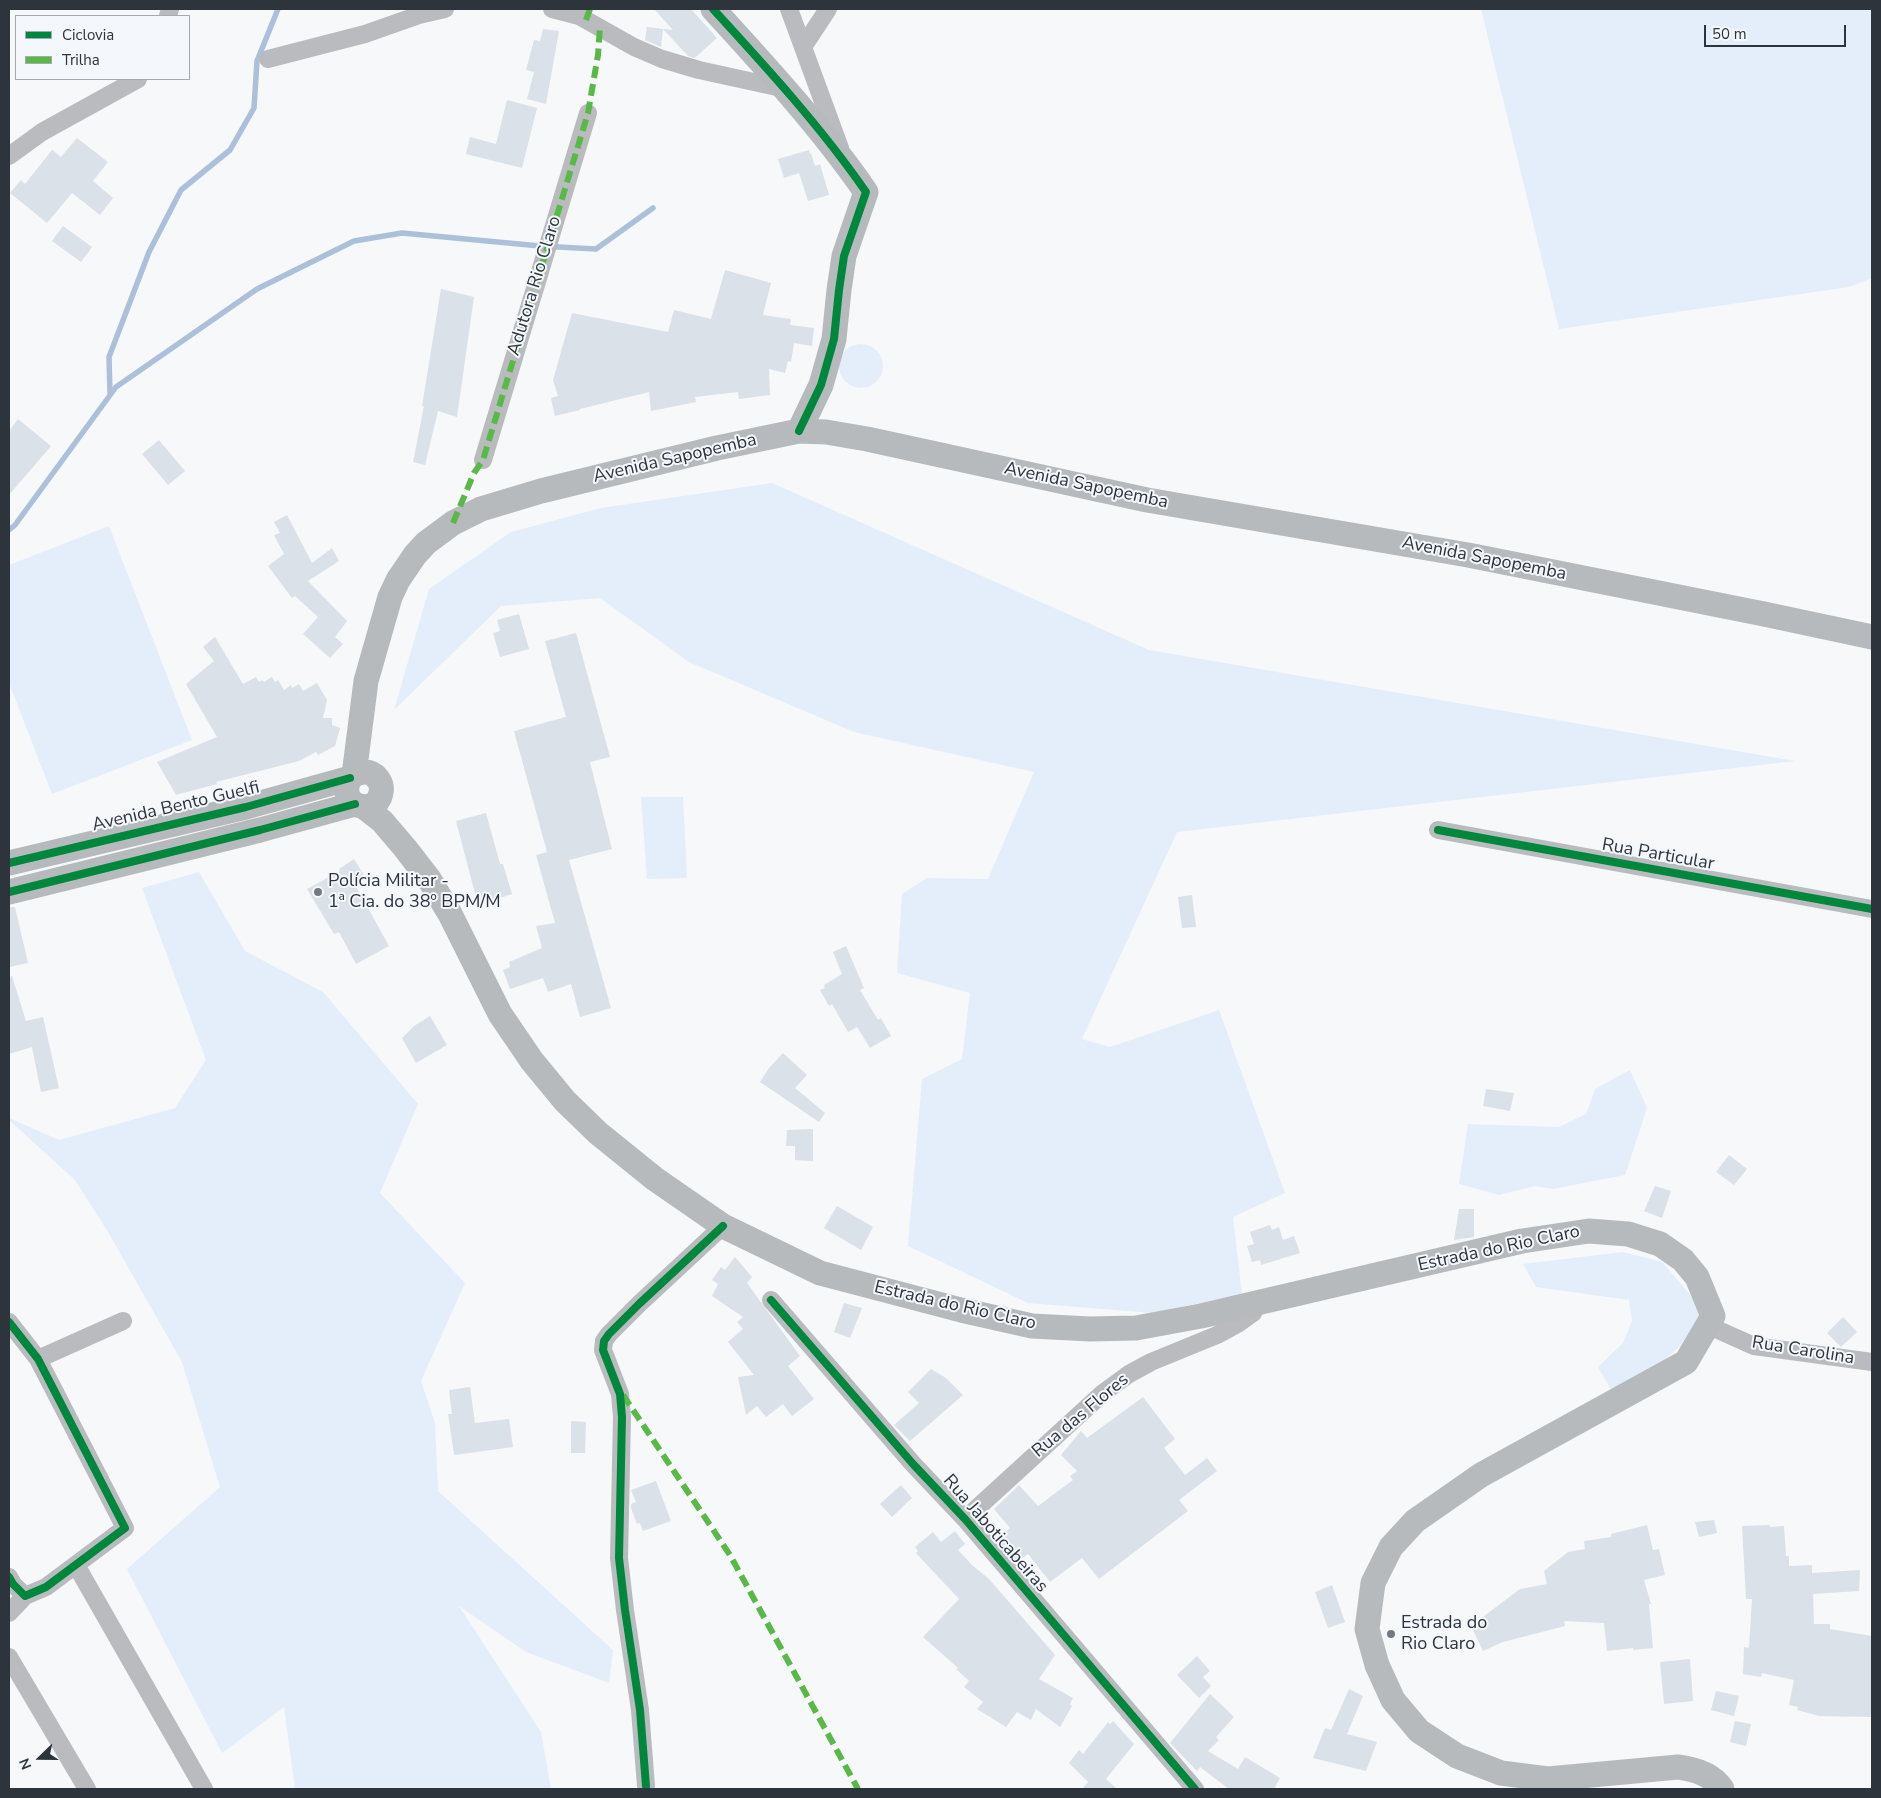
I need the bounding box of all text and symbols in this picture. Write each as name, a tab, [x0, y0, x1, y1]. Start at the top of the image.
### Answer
legend	[15, 15, 190, 80]
scale bar	[1706, 15, 1848, 47]
text: 50 m	[1712, 24, 1747, 44]
text: Ciclovia	[62, 25, 114, 45]
text: Trilha	[62, 50, 100, 70]
street label: Adutora Rio Claro	[504, 214, 566, 358]
street label: Avenida Sapopemba	[591, 430, 759, 488]
street label: Avenida Sapopemba	[1002, 458, 1170, 514]
street label: Avenida Sapopemba	[1400, 532, 1568, 586]
street label: Avenida Bento Guelfi	[90, 777, 262, 837]
street label: Rua Particular	[1600, 834, 1716, 876]
place label: Polícia Militar - 1ª Cia. do 38º BPM/M	[328, 871, 501, 914]
marker: Polícia Militar - 1ª Cia. do 38º BPM/M	[312, 886, 324, 898]
street label: Estrada do Rio Claro	[1416, 1221, 1582, 1277]
street label: Estrada do Rio Claro	[872, 1277, 1038, 1335]
street label: Rua Carolina	[1750, 1332, 1856, 1370]
street label: Rua das Flores	[1028, 1369, 1134, 1463]
street label: Rua Jaboticabeiras	[938, 1471, 1052, 1597]
place label: Estrada do Rio Claro	[1401, 1613, 1487, 1656]
marker: Estrada do Rio Claro	[1385, 1628, 1397, 1640]
north arrow	[15, 1733, 65, 1783]
text: N	[15, 1755, 36, 1772]

